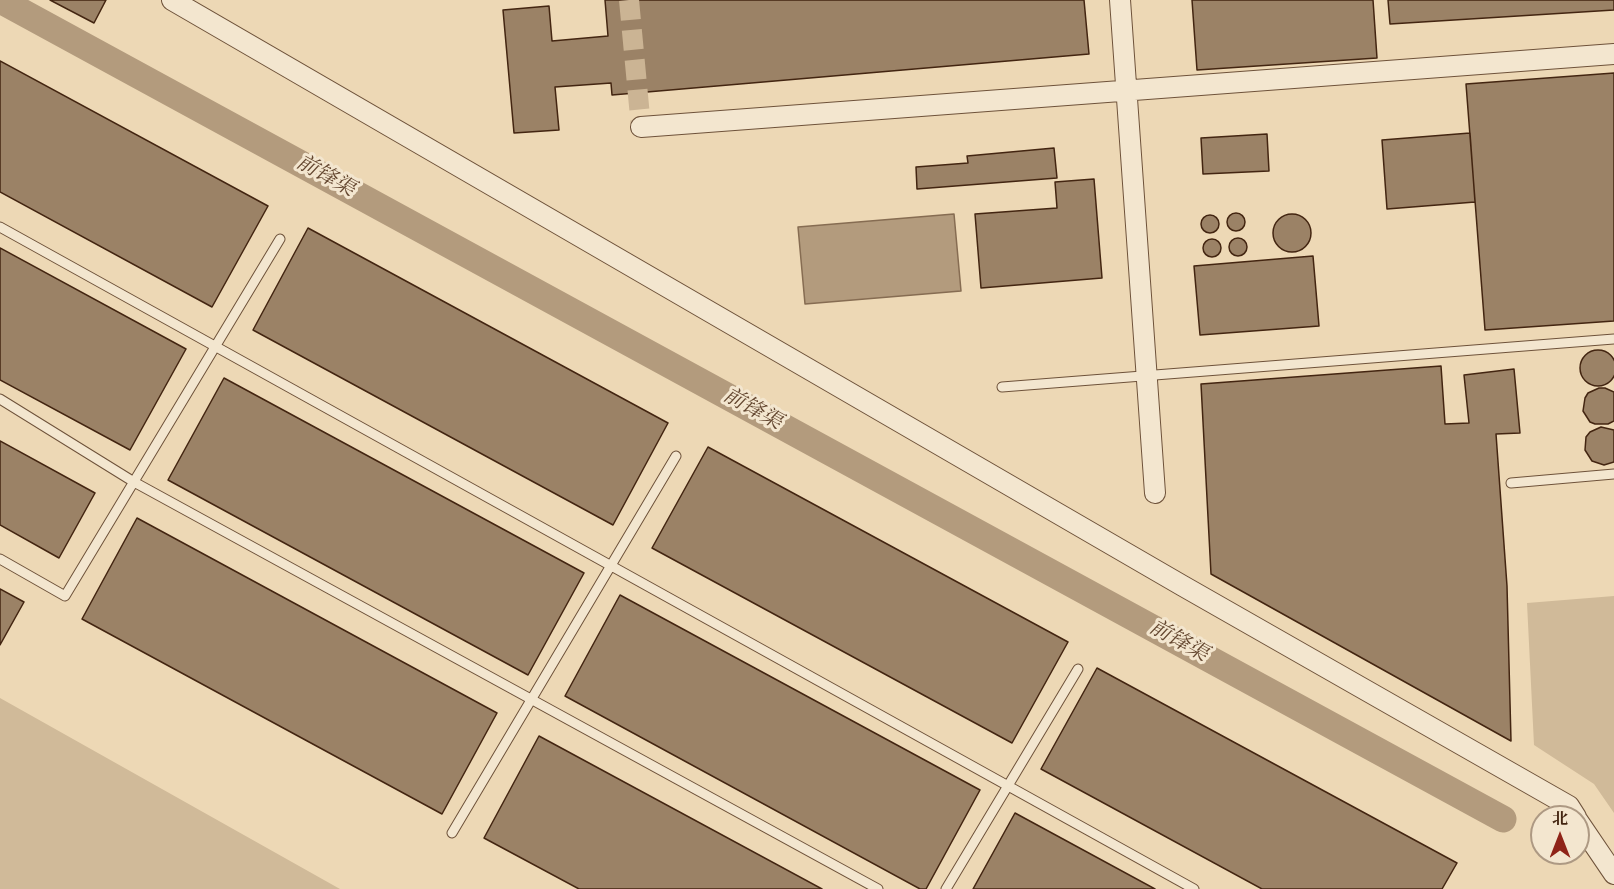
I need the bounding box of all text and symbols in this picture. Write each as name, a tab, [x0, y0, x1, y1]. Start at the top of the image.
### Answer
water label: 前锋渠	[291, 151, 359, 203]
water label: 前锋渠	[718, 384, 786, 436]
water label: 前锋渠	[1144, 616, 1212, 668]
north arrow	[1530, 805, 1590, 865]
text: 北	[1552, 809, 1568, 829]

